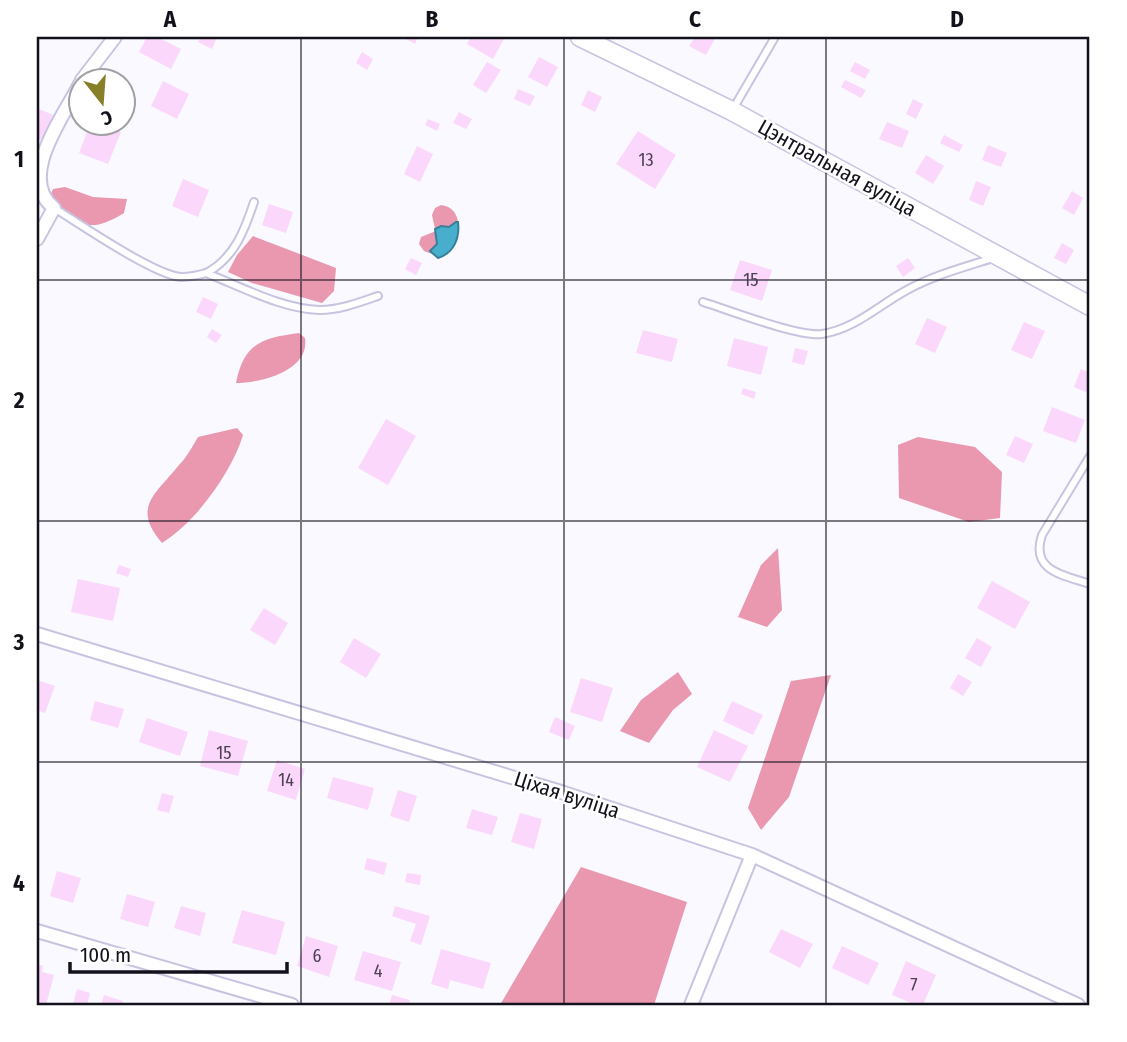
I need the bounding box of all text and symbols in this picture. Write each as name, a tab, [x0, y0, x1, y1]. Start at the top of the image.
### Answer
text: A	[163, 5, 177, 33]
text: B	[426, 5, 439, 33]
text: C	[689, 5, 701, 33]
text: D	[950, 5, 964, 33]
north arrow	[66, 66, 136, 136]
text: С	[99, 105, 115, 130]
street label: Цэнтральная вуліца	[753, 114, 921, 222]
text: 1	[14, 145, 24, 173]
house number: 13	[638, 149, 654, 171]
house number: 15	[743, 269, 759, 291]
text: 2	[13, 386, 25, 414]
text: 3	[13, 628, 25, 656]
house number: 15	[216, 742, 232, 764]
street label: Ціхая вуліца	[511, 766, 623, 824]
house number: 14	[278, 769, 294, 791]
text: 4	[13, 869, 25, 897]
scale bar	[70, 930, 287, 974]
text: 100 m	[80, 942, 131, 968]
house number: 6	[313, 945, 322, 967]
house number: 4	[374, 960, 383, 982]
house number: 7	[910, 974, 918, 996]

